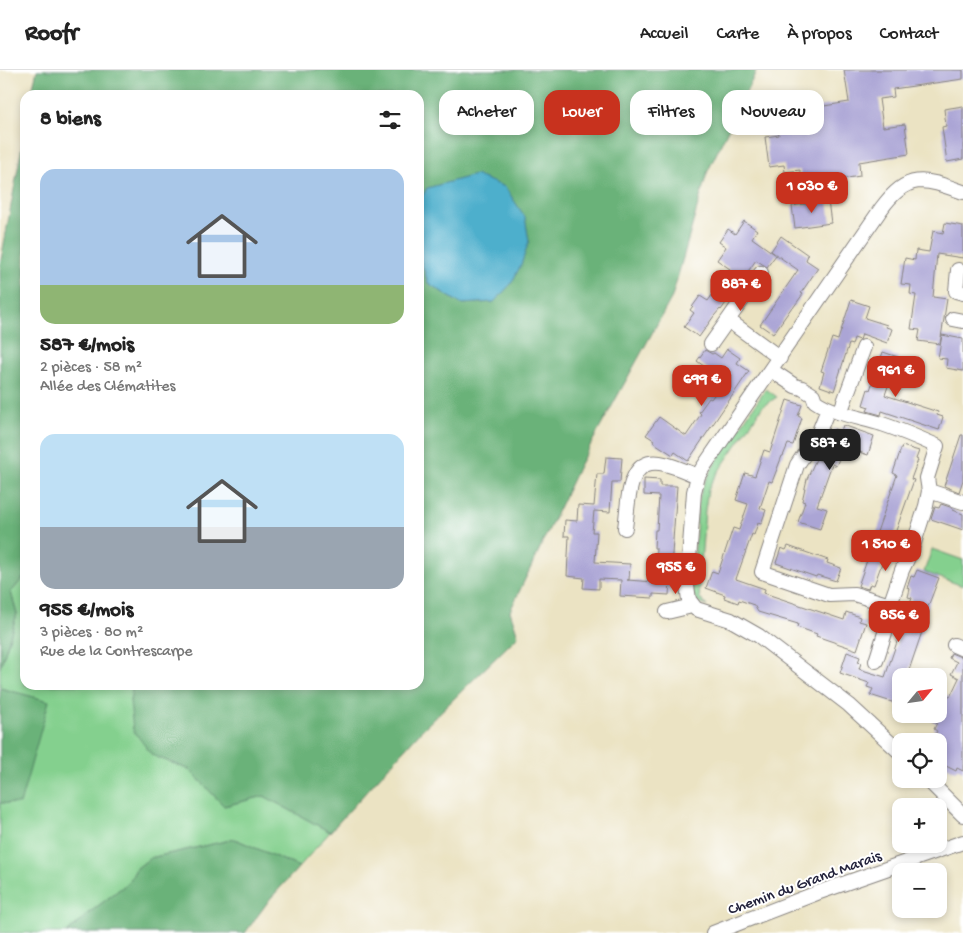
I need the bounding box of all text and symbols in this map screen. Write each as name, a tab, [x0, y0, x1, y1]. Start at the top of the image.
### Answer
text: Roofr	[25, 20, 78, 49]
text: Accueil	[640, 24, 688, 45]
text: Carte	[716, 24, 759, 45]
text: À propos	[787, 24, 852, 45]
text: Contact	[880, 24, 938, 45]
chip: Acheter	[439, 90, 534, 135]
chip: Louer	[544, 90, 620, 135]
chip: Filtres	[630, 90, 712, 135]
chip: Nouveau	[722, 90, 824, 135]
icon: filters	[376, 106, 404, 134]
text: 8 biens	[40, 108, 101, 133]
pin: 1 030 €	[766, 172, 858, 214]
text: 1 030 €	[787, 178, 837, 197]
icon: home	[177, 201, 267, 291]
pin: 887 €	[706, 270, 776, 312]
text: 887 €	[721, 276, 761, 295]
text: 587 €/mois	[40, 334, 134, 359]
pin: 961 €	[861, 356, 931, 398]
text: 2 pièces · 58 m²	[40, 359, 142, 378]
text: 961 €	[878, 362, 914, 381]
pin: 699 €	[667, 364, 737, 407]
text: 699 €	[683, 371, 721, 390]
text: Allée des Clématites	[40, 378, 175, 397]
pin: 587 €	[795, 428, 865, 471]
text: 587 €	[811, 435, 849, 454]
icon: home	[177, 466, 267, 556]
pin: 1 510 €	[840, 530, 932, 572]
text: 1 510 €	[862, 536, 910, 555]
pin: 955 €	[641, 552, 711, 595]
text: 955 €	[657, 559, 695, 578]
text: 955 €/mois	[40, 599, 133, 624]
pin: 856 €	[864, 600, 934, 643]
text: 856 €	[880, 607, 918, 626]
text: 3 pièces · 80 m²	[40, 624, 143, 643]
text: Rue de la Contrescarpe	[40, 643, 193, 662]
north arrow	[892, 668, 948, 722]
map controls	[892, 668, 947, 918]
button: locate	[892, 733, 947, 788]
button: +	[892, 798, 947, 853]
street label: Chemin du Grand Marais	[726, 847, 885, 921]
button: −	[892, 863, 947, 918]

